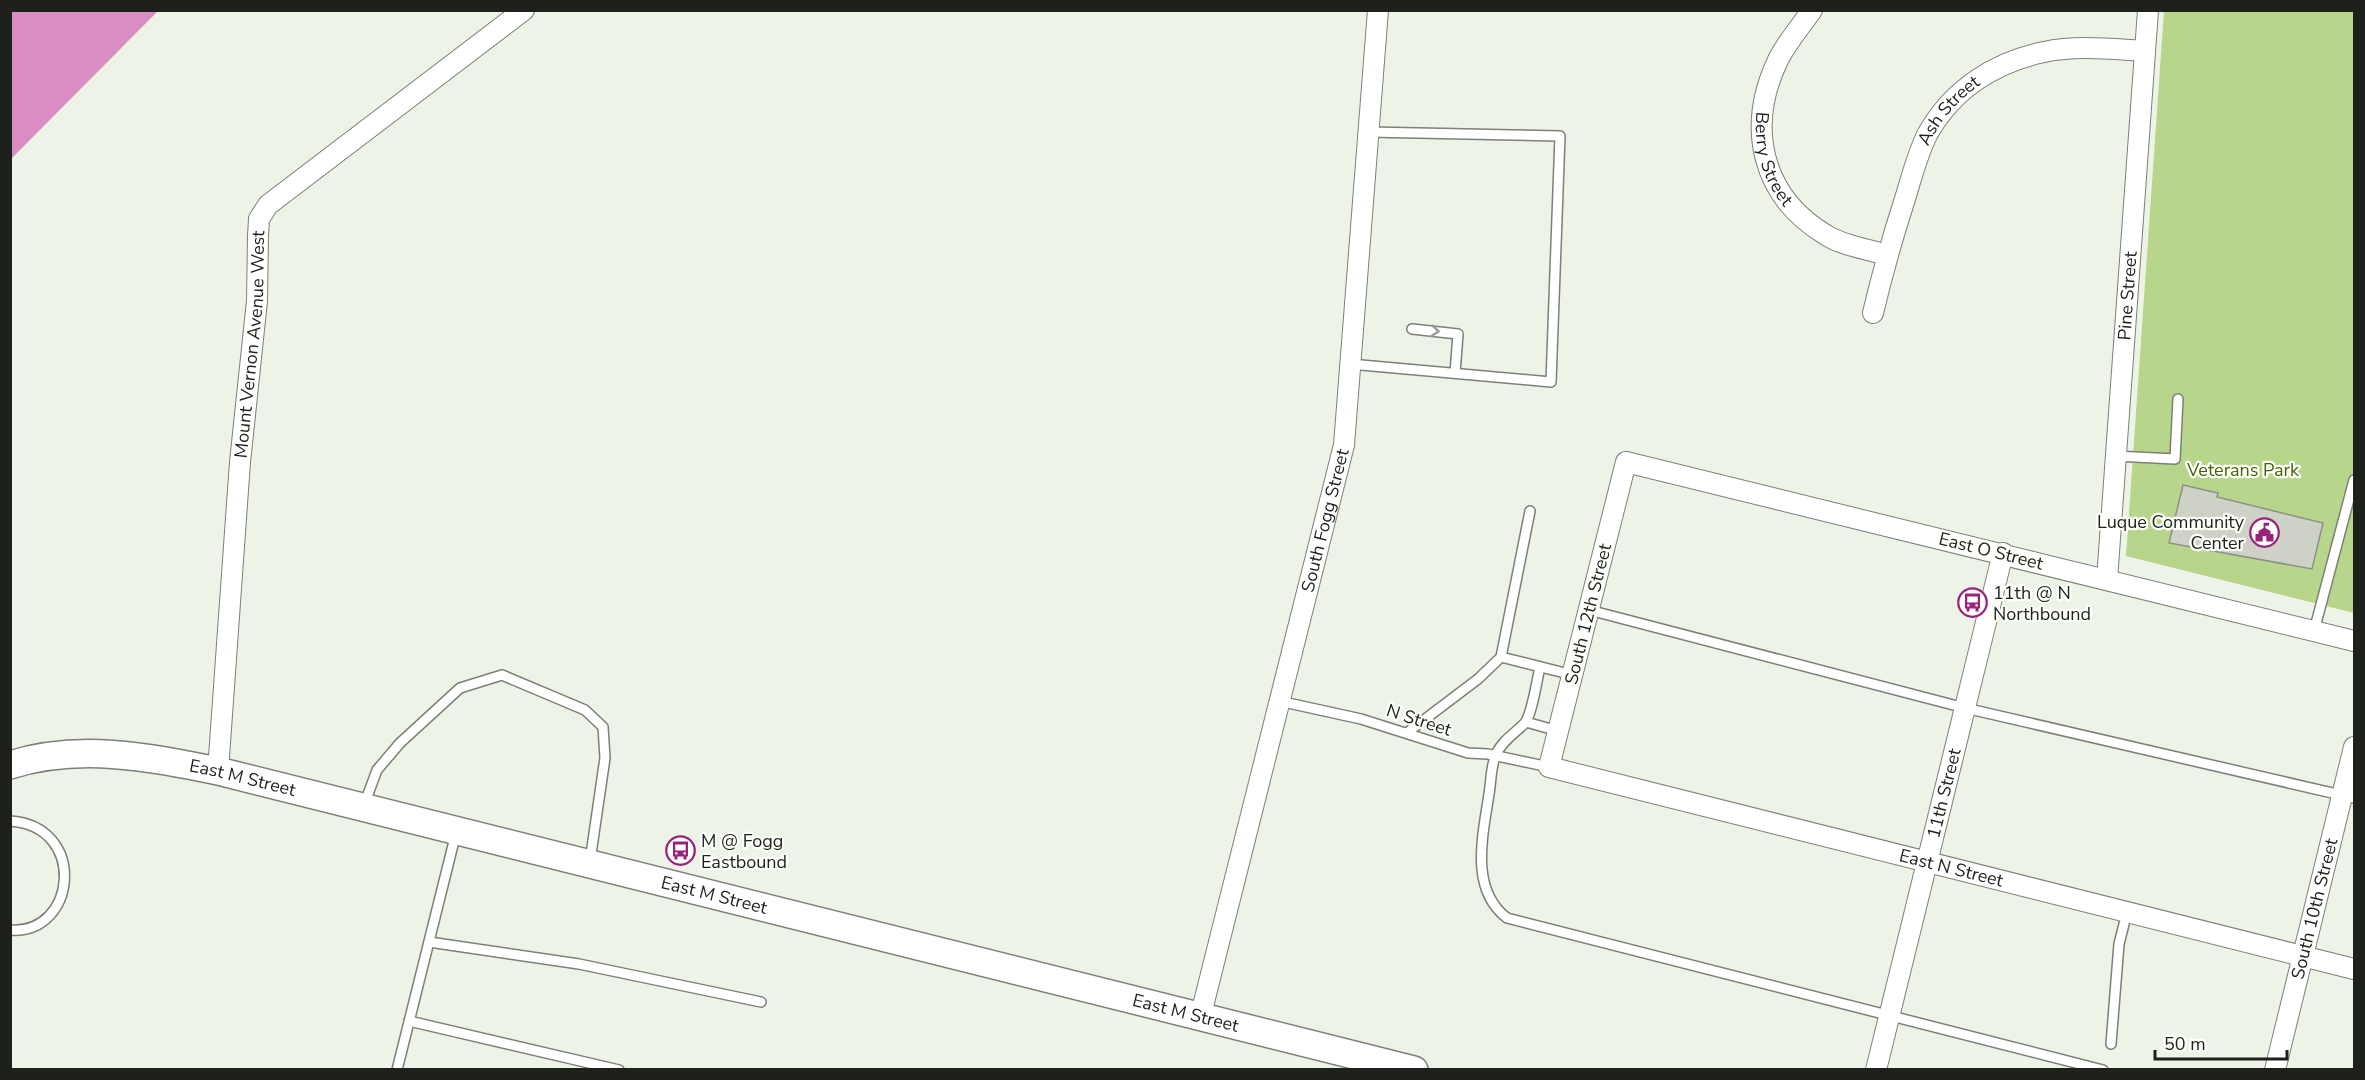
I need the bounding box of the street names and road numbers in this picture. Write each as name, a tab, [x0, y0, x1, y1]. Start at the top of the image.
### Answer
street label: Ash Street	[1912, 69, 1985, 149]
street label: Berry Street	[1750, 111, 1799, 212]
street label: Mount Vernon Avenue West	[228, 229, 270, 459]
street label: Pine Street	[2112, 250, 2143, 341]
street label: South Fogg Street	[1295, 446, 1355, 595]
street label: East O Street	[1936, 526, 2046, 576]
street label: South 12th Street	[1559, 540, 1617, 687]
street label: N Street	[1383, 698, 1455, 742]
street label: 11th Street	[1921, 745, 1967, 841]
street label: East M Street	[187, 754, 299, 802]
street label: South 10th Street	[2286, 835, 2343, 982]
street label: East N Street	[1897, 843, 2007, 893]
street label: East M Street	[659, 870, 770, 920]
street label: East M Street	[1130, 988, 1242, 1038]

